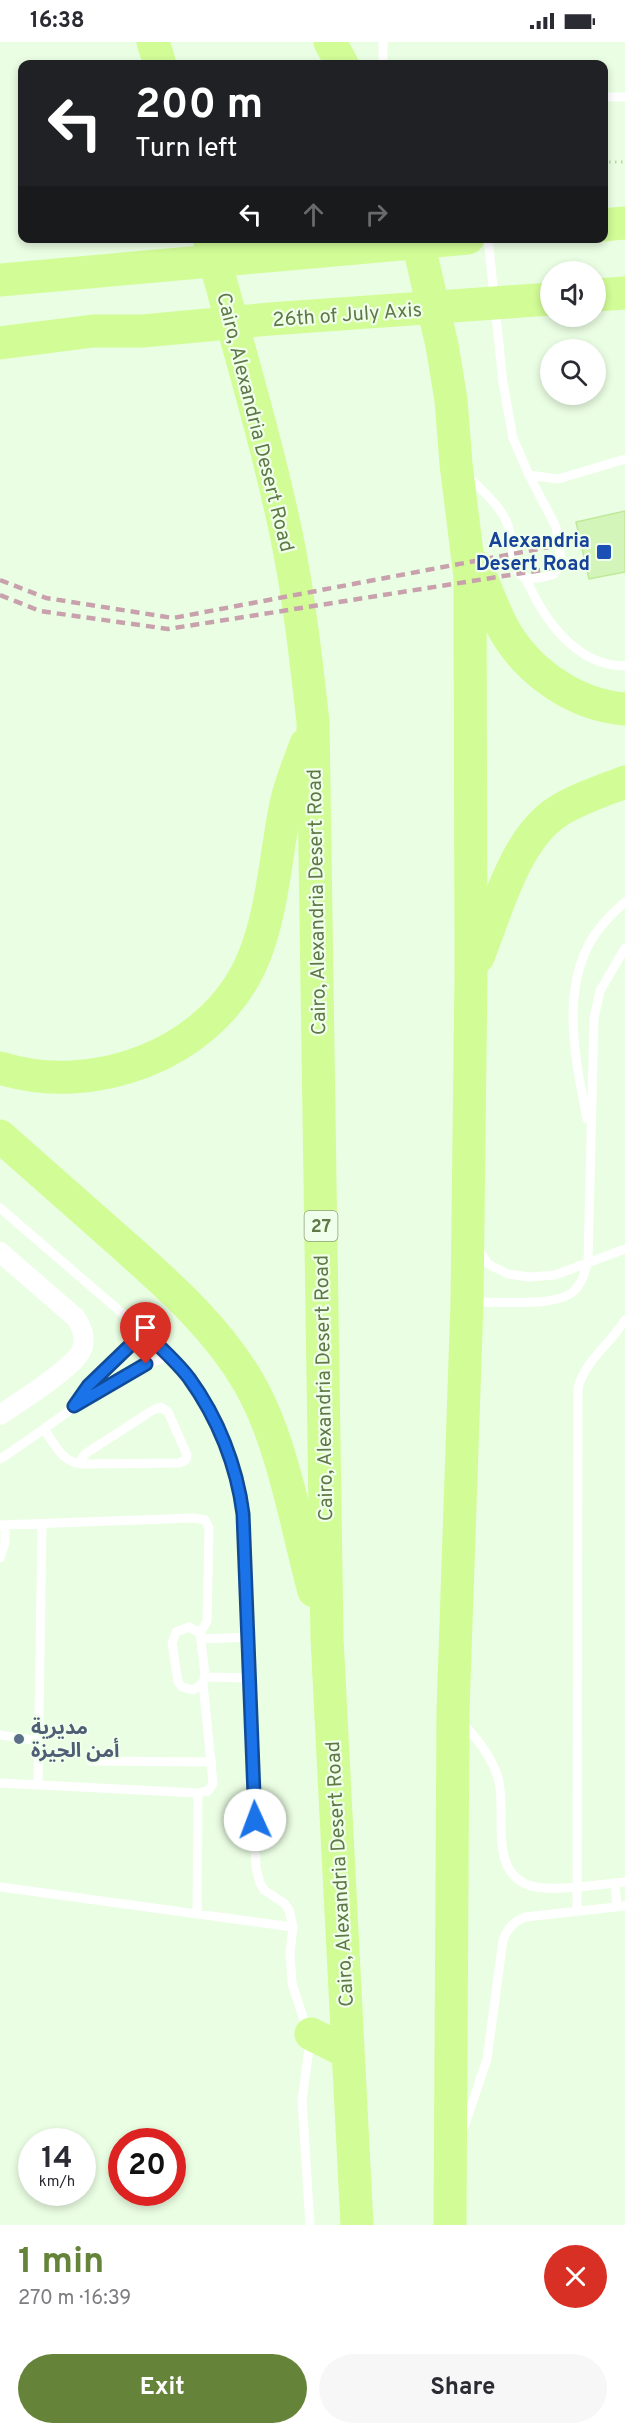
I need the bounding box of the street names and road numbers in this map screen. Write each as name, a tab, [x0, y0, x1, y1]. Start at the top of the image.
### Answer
street label: Cairo, Alexandria Desert Road	[209, 290, 299, 555]
street label: 26th of July Axis	[271, 298, 423, 334]
street label: Cairo, Alexandria Desert Road	[303, 769, 333, 1035]
road number: 27	[304, 1211, 338, 1241]
street label: Cairo, Alexandria Desert Road	[310, 1255, 340, 1521]
street label: Cairo, Alexandria Desert Road	[321, 1740, 361, 2007]

